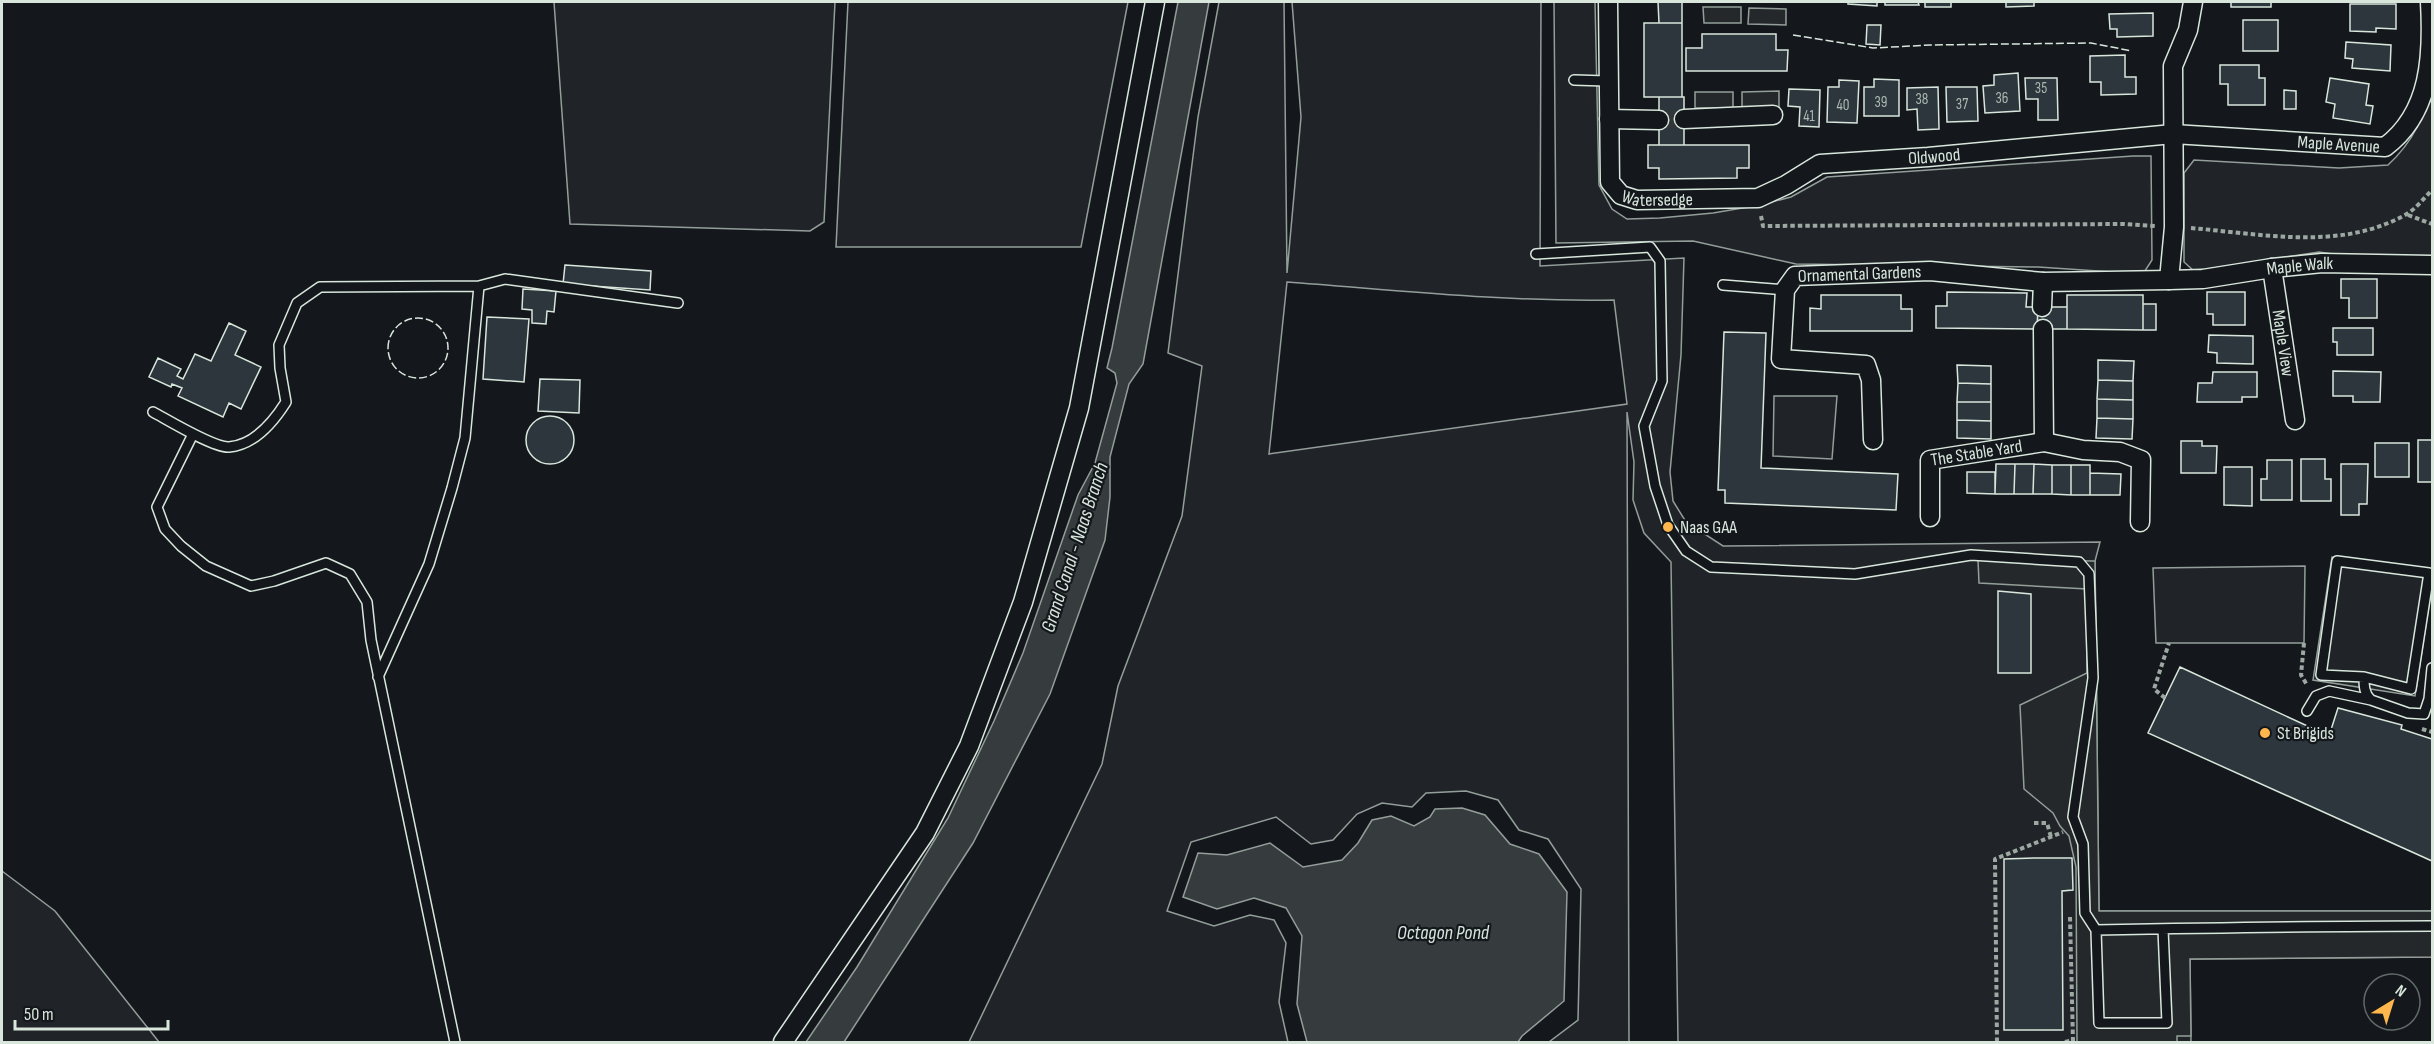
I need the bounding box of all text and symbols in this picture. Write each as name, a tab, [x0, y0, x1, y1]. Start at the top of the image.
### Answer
house number: 35	[2035, 79, 2047, 98]
house number: 36	[1996, 89, 2008, 108]
house number: 38	[1916, 90, 1928, 109]
house number: 39	[1875, 93, 1887, 112]
house number: 37	[1956, 95, 1968, 114]
house number: 40	[1837, 96, 1849, 115]
house number: 41	[1803, 107, 1816, 126]
street label: Maple Avenue	[2297, 132, 2381, 158]
street label: Oldwood	[1907, 144, 1961, 169]
street label: Watersedge	[1619, 186, 1693, 211]
street label: Maple Walk	[2265, 253, 2334, 280]
street label: Ornamental Gardens	[1797, 261, 1922, 287]
street label: Maple View	[2267, 308, 2298, 378]
street label: The Stable Yard	[1929, 436, 2024, 471]
water label: Grand Canal - Naas Branch	[1036, 459, 1114, 635]
place label: Naas GAA	[1680, 517, 1737, 538]
marker: Naas GAA	[1661, 520, 1675, 534]
place label: St Brigids	[2277, 723, 2334, 744]
marker: St Brigids	[2258, 726, 2272, 740]
water label: Octagon Pond	[1397, 921, 1490, 945]
north arrow	[2362, 972, 2422, 1032]
text: N	[2391, 981, 2410, 1001]
scale bar	[15, 993, 168, 1031]
text: 50 m	[24, 1004, 54, 1025]

